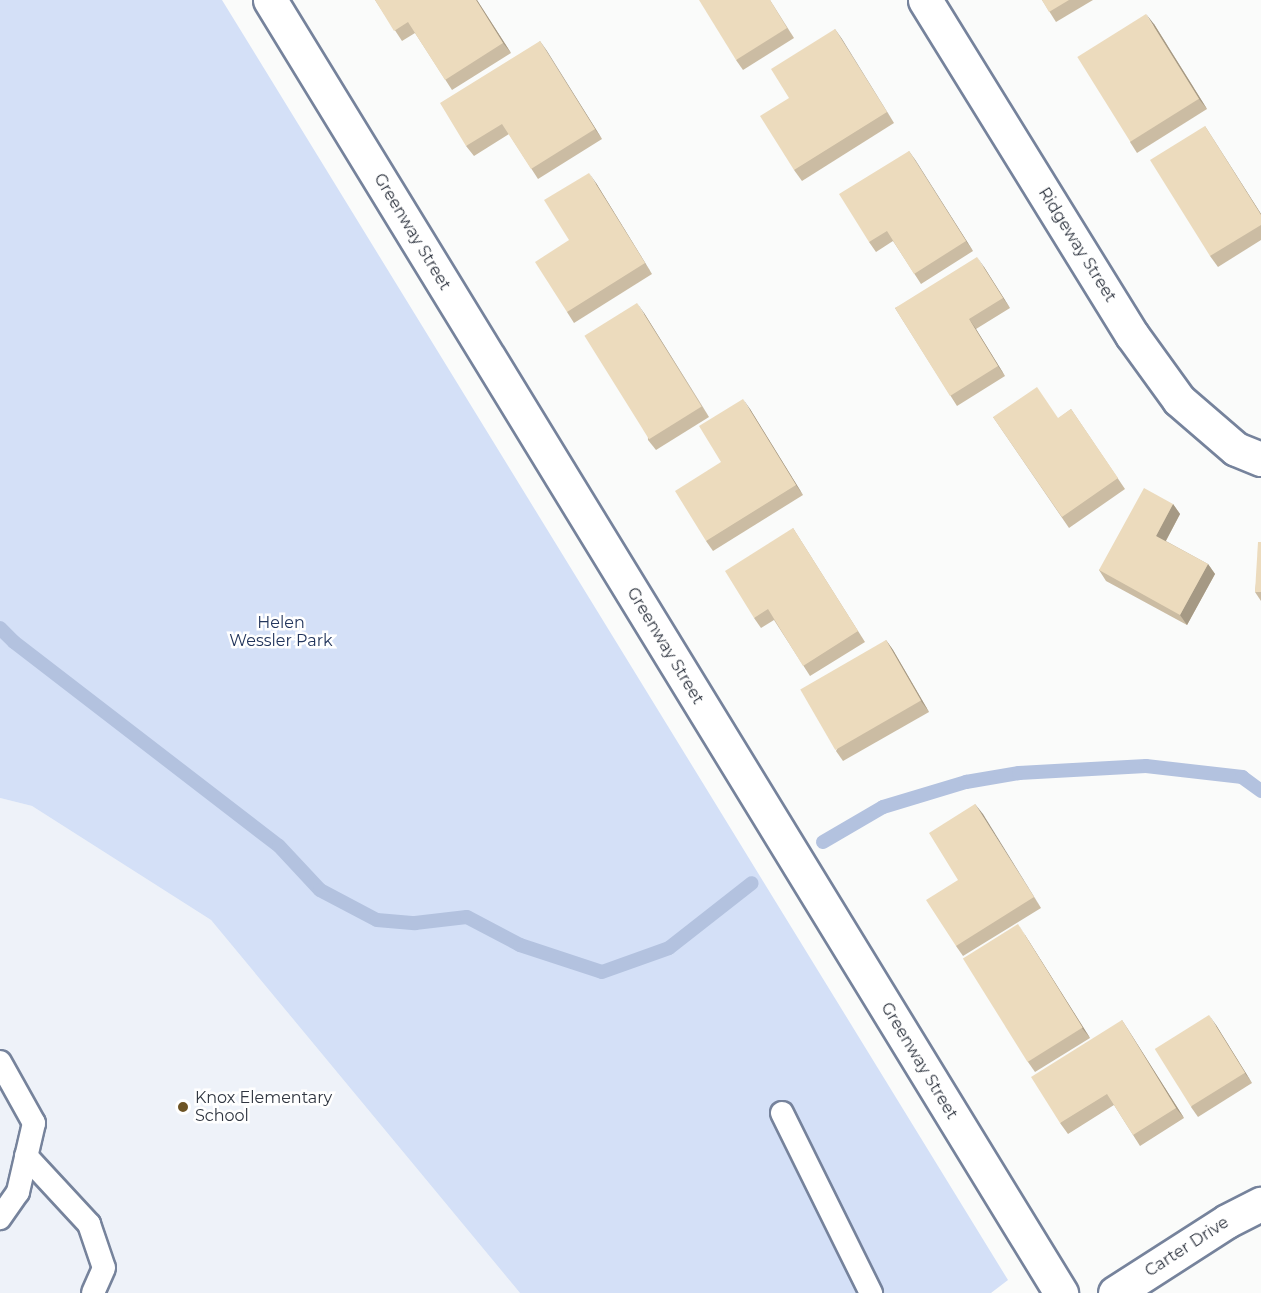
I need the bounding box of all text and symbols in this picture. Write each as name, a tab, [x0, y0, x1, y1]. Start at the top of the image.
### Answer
street label: Greenway Street	[370, 170, 454, 294]
street label: Ridgeway Street	[1034, 184, 1120, 306]
street label: Greenway Street	[623, 584, 707, 708]
park label: Helen Wessler Park	[229, 613, 333, 651]
street label: Greenway Street	[877, 999, 961, 1123]
place label: Knox Elementary School	[195, 1088, 332, 1126]
marker: Knox Elementary School	[176, 1100, 190, 1114]
street label: Carter Drive	[1142, 1213, 1232, 1281]

